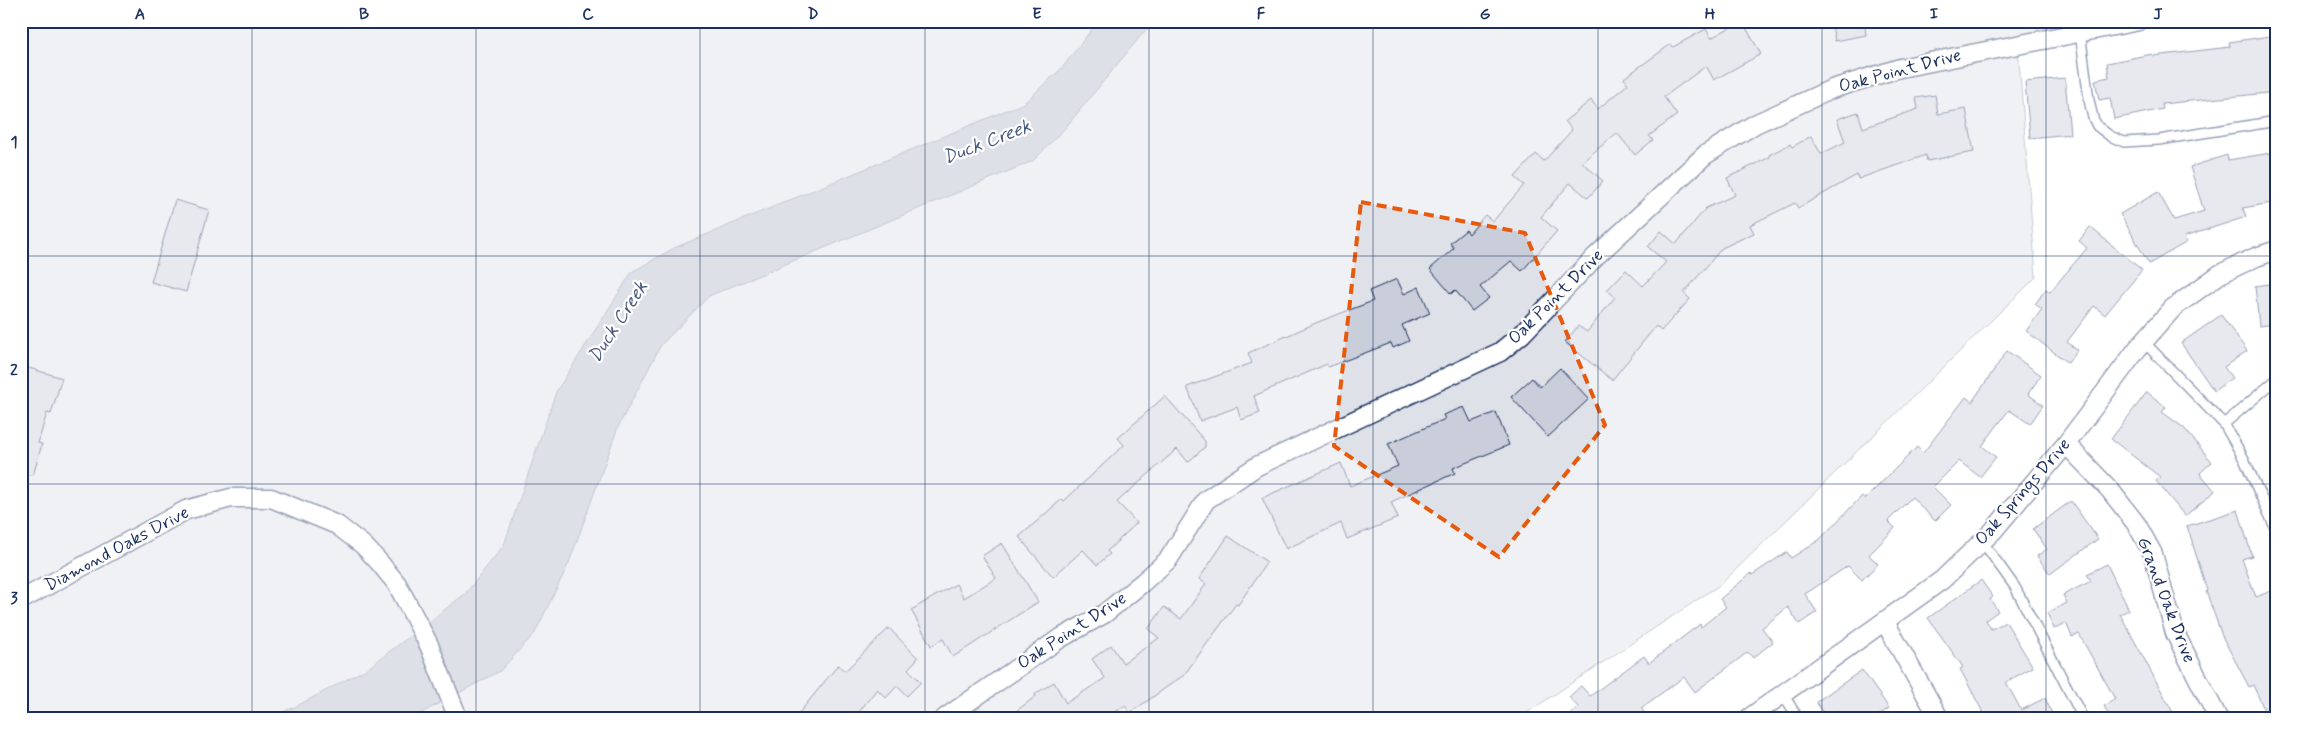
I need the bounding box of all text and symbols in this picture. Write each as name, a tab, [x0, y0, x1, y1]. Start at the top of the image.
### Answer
text: A	[135, 4, 145, 25]
text: B	[359, 4, 369, 25]
text: C	[582, 4, 594, 25]
text: D	[807, 4, 819, 25]
text: E	[1032, 4, 1042, 25]
text: F	[1257, 4, 1266, 25]
text: G	[1480, 4, 1491, 25]
text: H	[1705, 4, 1716, 25]
text: I	[1930, 4, 1939, 25]
text: J	[2153, 4, 2163, 25]
street label: Oak Point Drive	[1836, 43, 1964, 99]
water label: Duck Creek	[939, 114, 1035, 170]
text: 1	[10, 132, 18, 153]
street label: Oak Point Drive	[1503, 244, 1609, 350]
water label: Duck Creek	[582, 276, 654, 368]
text: 2	[10, 360, 18, 381]
street label: Oak Springs Drive	[1970, 433, 2077, 551]
street label: Diamond Oaks Drive	[40, 501, 194, 597]
street label: Grand Oak Drive	[2131, 534, 2201, 666]
street label: Oak Point Drive	[1013, 587, 1131, 675]
text: 3	[10, 588, 18, 609]

